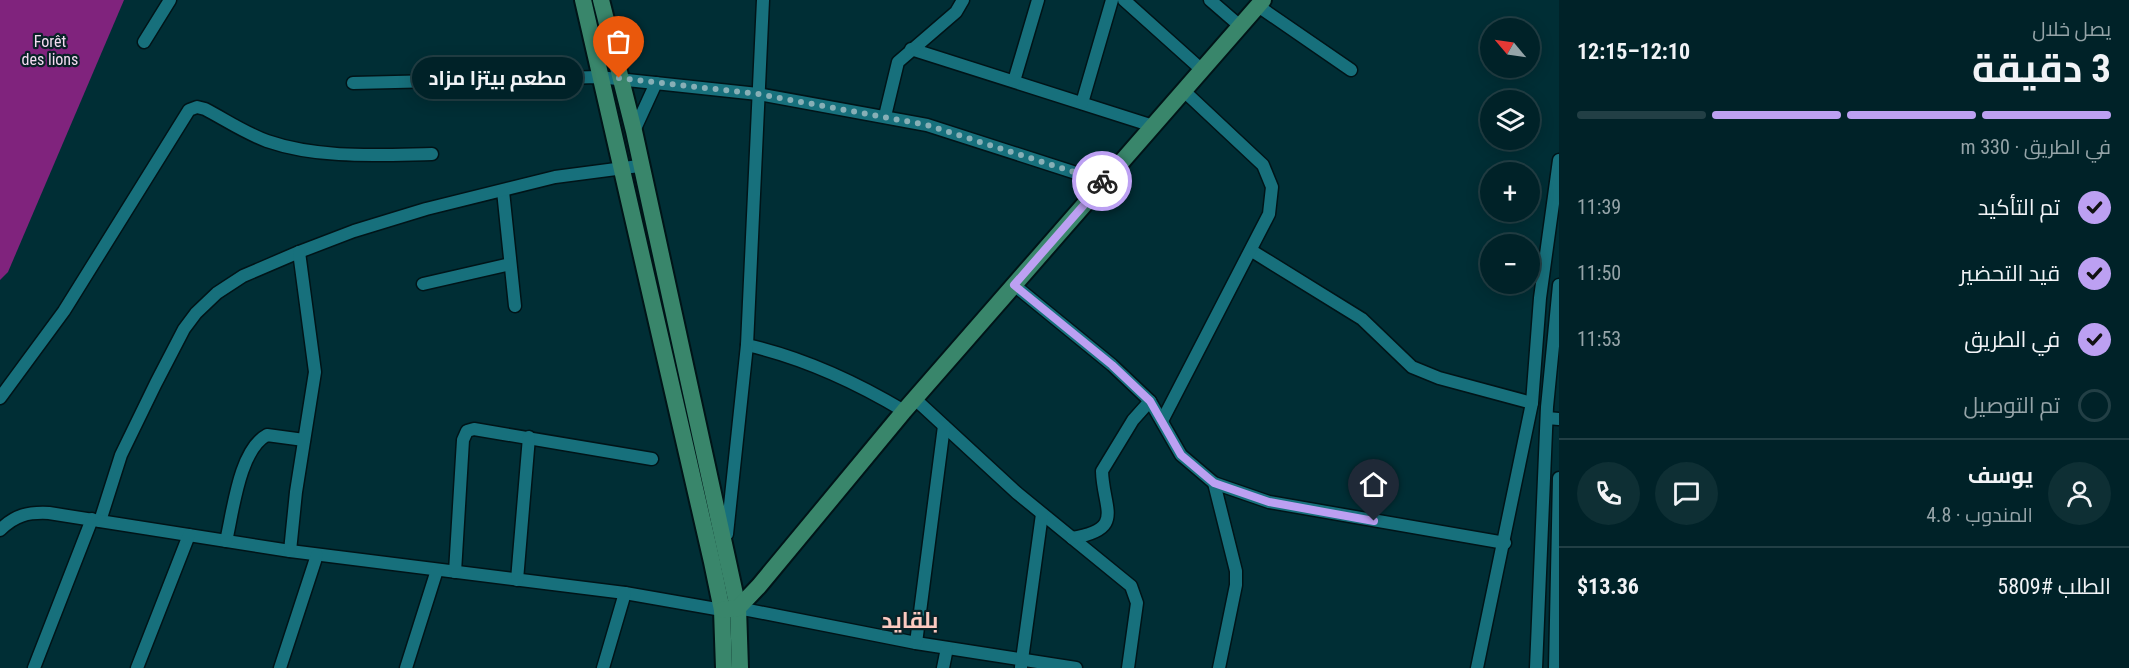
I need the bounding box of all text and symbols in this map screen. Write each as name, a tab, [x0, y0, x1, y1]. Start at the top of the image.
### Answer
pin	[593, 16, 644, 78]
text: يصل خلال	[2032, 17, 2111, 41]
north arrow	[1480, 18, 1540, 78]
map controls	[1480, 18, 1540, 294]
icon: bag	[602, 25, 635, 58]
park label: Forêt des lions	[22, 32, 78, 69]
text: 12:10–12:15	[1577, 39, 1690, 64]
text: 3 دقيقة	[1972, 46, 2111, 92]
callout: مطعم بيتزا مزاد	[412, 57, 583, 99]
text: مطعم بيتزا مزاد	[429, 66, 566, 90]
button: layers	[1480, 90, 1540, 150]
text: في الطريق · 330 m	[1961, 135, 2111, 159]
courier	[1072, 151, 1132, 211]
button: +	[1480, 162, 1540, 222]
icon: bike	[1086, 165, 1119, 198]
icon: check	[2078, 191, 2111, 224]
text: 11:39	[1577, 195, 1621, 219]
text: تم التأكيد	[1978, 195, 2060, 220]
button: −	[1480, 234, 1540, 294]
icon: check	[2078, 257, 2111, 290]
text: 11:50	[1577, 261, 1621, 285]
text: قيد التحضير	[1960, 261, 2060, 286]
icon: check	[2078, 323, 2111, 356]
text: 11:53	[1577, 327, 1621, 351]
text: في الطريق	[1964, 327, 2060, 352]
text: تم التوصيل	[1964, 393, 2060, 418]
pin	[1348, 459, 1399, 521]
button: phone	[1577, 462, 1640, 525]
button: chat	[1655, 462, 1718, 525]
button: person	[2048, 462, 2111, 525]
text: يوسف	[1968, 463, 2033, 488]
icon: home	[1357, 468, 1390, 501]
text: المندوب · 4.8	[1926, 503, 2033, 527]
text: $13.36	[1577, 574, 1639, 599]
text: الطلب #5809	[1997, 574, 2111, 599]
district label: بلقايد	[882, 608, 938, 633]

